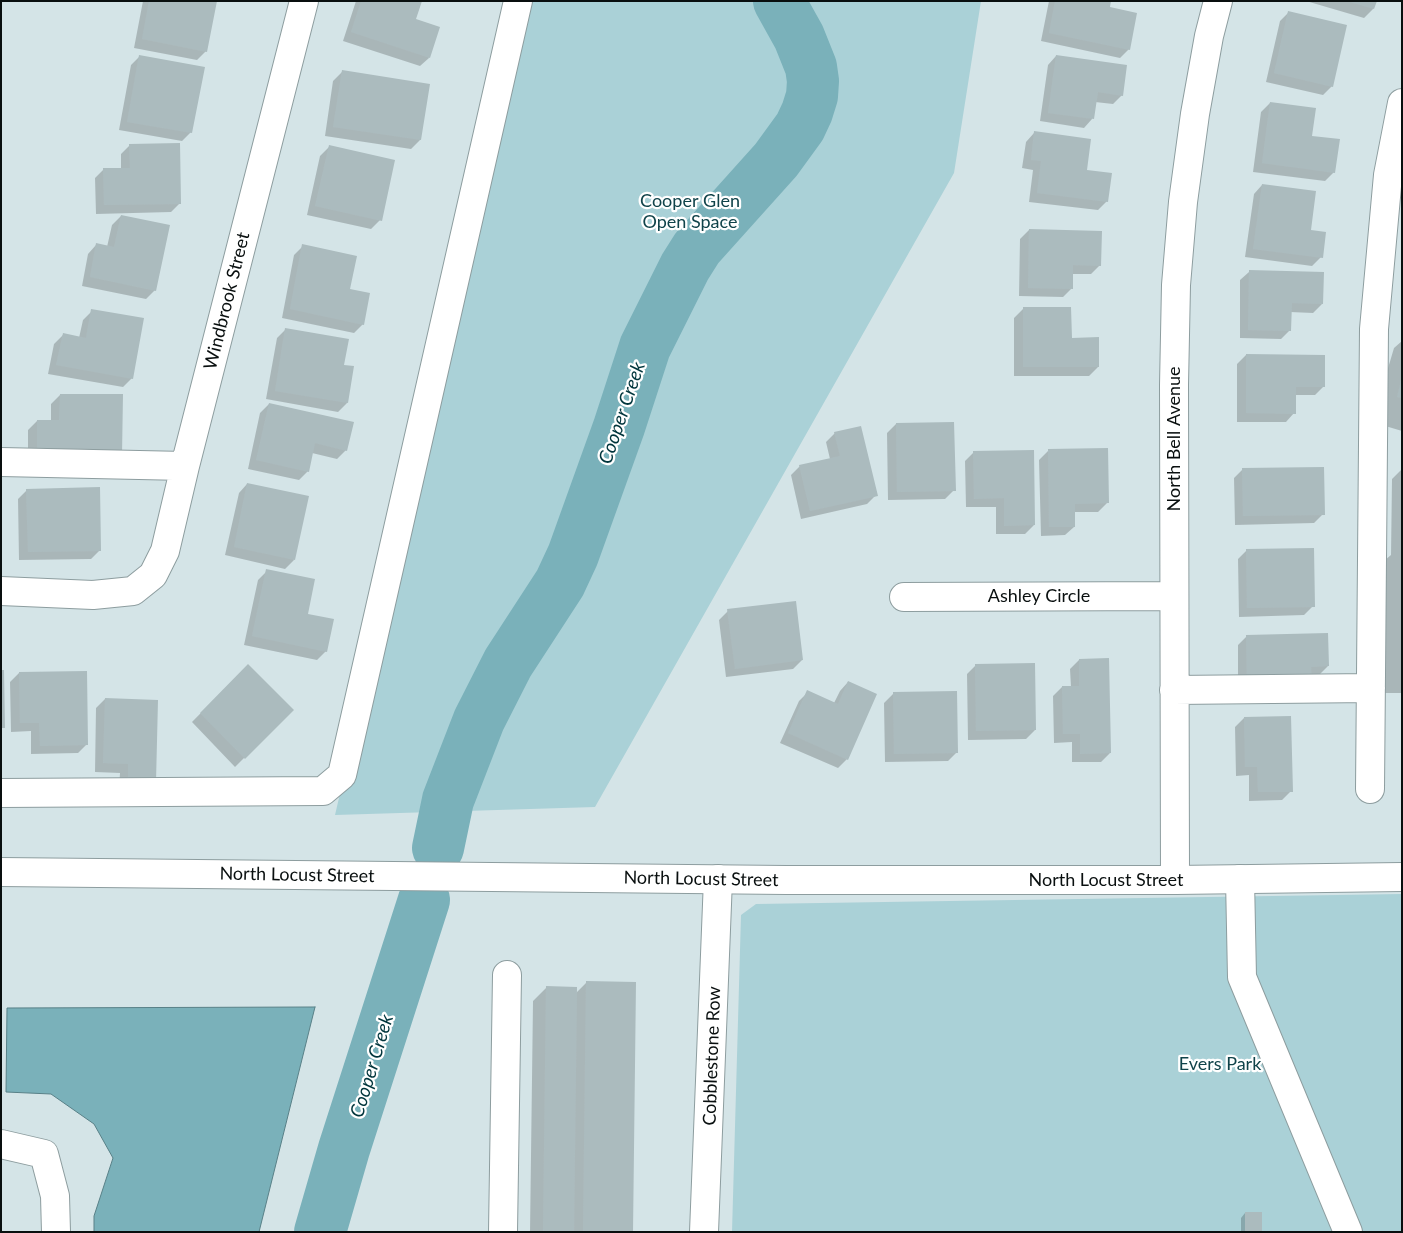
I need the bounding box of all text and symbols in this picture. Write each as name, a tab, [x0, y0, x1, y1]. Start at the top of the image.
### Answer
park label: Cooper Glen Open Space	[640, 190, 740, 232]
street label: Windbrook Street	[199, 230, 255, 372]
water label: Cooper Creek	[594, 359, 650, 467]
street label: North Bell Avenue	[1163, 366, 1185, 512]
street label: Ashley Circle	[988, 585, 1090, 607]
street label: North Locust Street	[219, 863, 375, 887]
street label: North Locust Street	[623, 867, 779, 891]
street label: North Locust Street	[1029, 869, 1183, 891]
street label: Cobblestone Row	[699, 986, 725, 1126]
water label: Cooper Creek	[346, 1012, 398, 1120]
park label: Evers Park	[1179, 1053, 1261, 1075]

